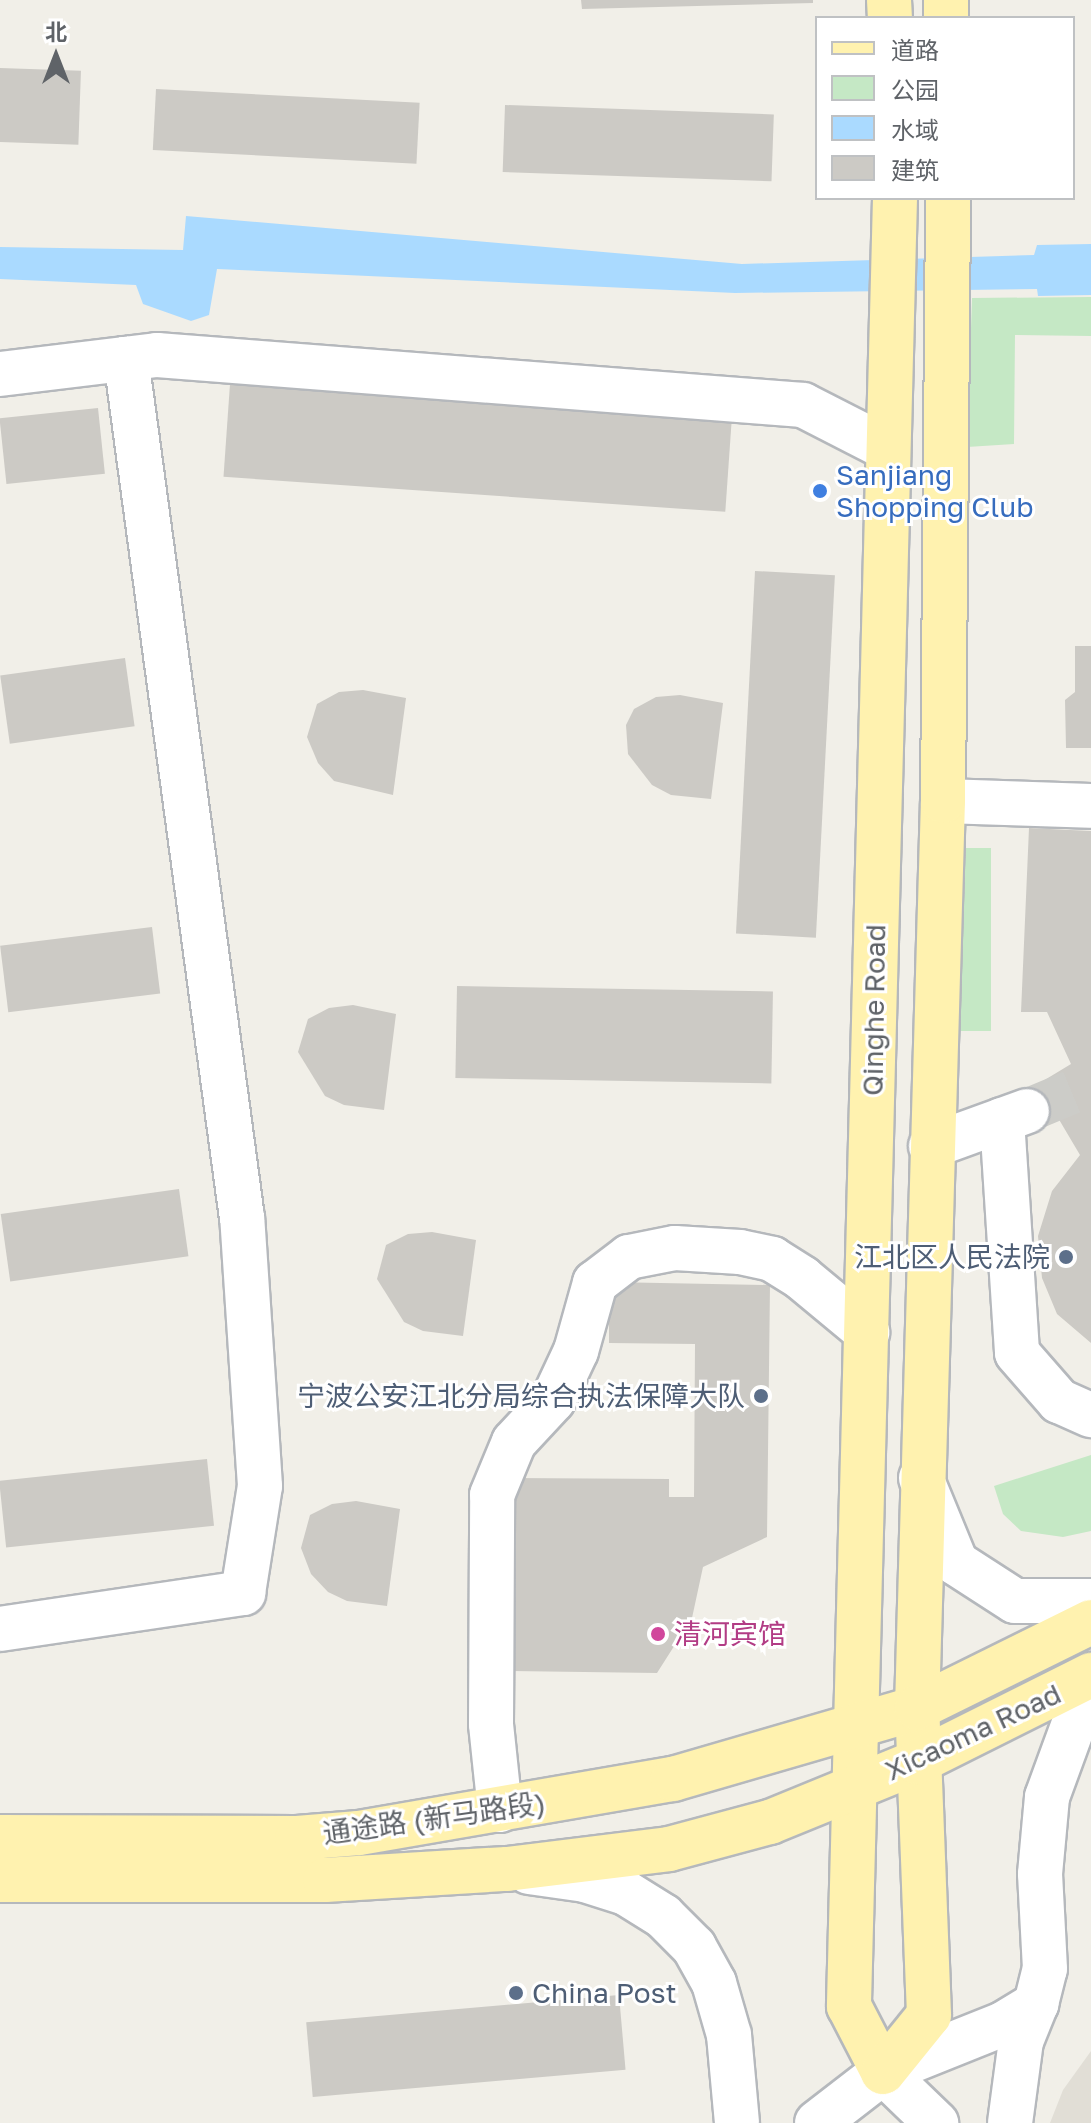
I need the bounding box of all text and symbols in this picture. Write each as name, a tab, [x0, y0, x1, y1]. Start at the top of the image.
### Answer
north arrow	[16, 16, 96, 96]
legend	[815, 16, 1075, 200]
text: 北	[45, 18, 67, 45]
text: 道路	[891, 35, 939, 64]
text: 公园	[891, 75, 939, 104]
text: 水域	[891, 115, 939, 144]
text: 建筑	[891, 155, 939, 184]
place label: Sanjiang Shopping Club	[836, 458, 1033, 524]
marker: Sanjiang Shopping Club	[811, 482, 829, 500]
street label: Qinghe Road	[856, 924, 892, 1096]
place label: 江北区人民法院	[854, 1240, 1050, 1274]
marker: 江北区人民法院	[1057, 1248, 1075, 1266]
place label: 宁波公安江北分局综合执法保障大队	[297, 1379, 745, 1413]
marker: 宁波公安江北分局综合执法保障大队	[752, 1387, 770, 1405]
place label: 清河宾馆	[674, 1617, 786, 1651]
marker: 清河宾馆	[649, 1625, 667, 1643]
street label: Xicaoma Road	[880, 1677, 1066, 1787]
street label: 通途路 (新马路段)	[321, 1786, 547, 1850]
place label: China Post	[532, 1976, 677, 2010]
marker: China Post	[507, 1984, 525, 2002]

